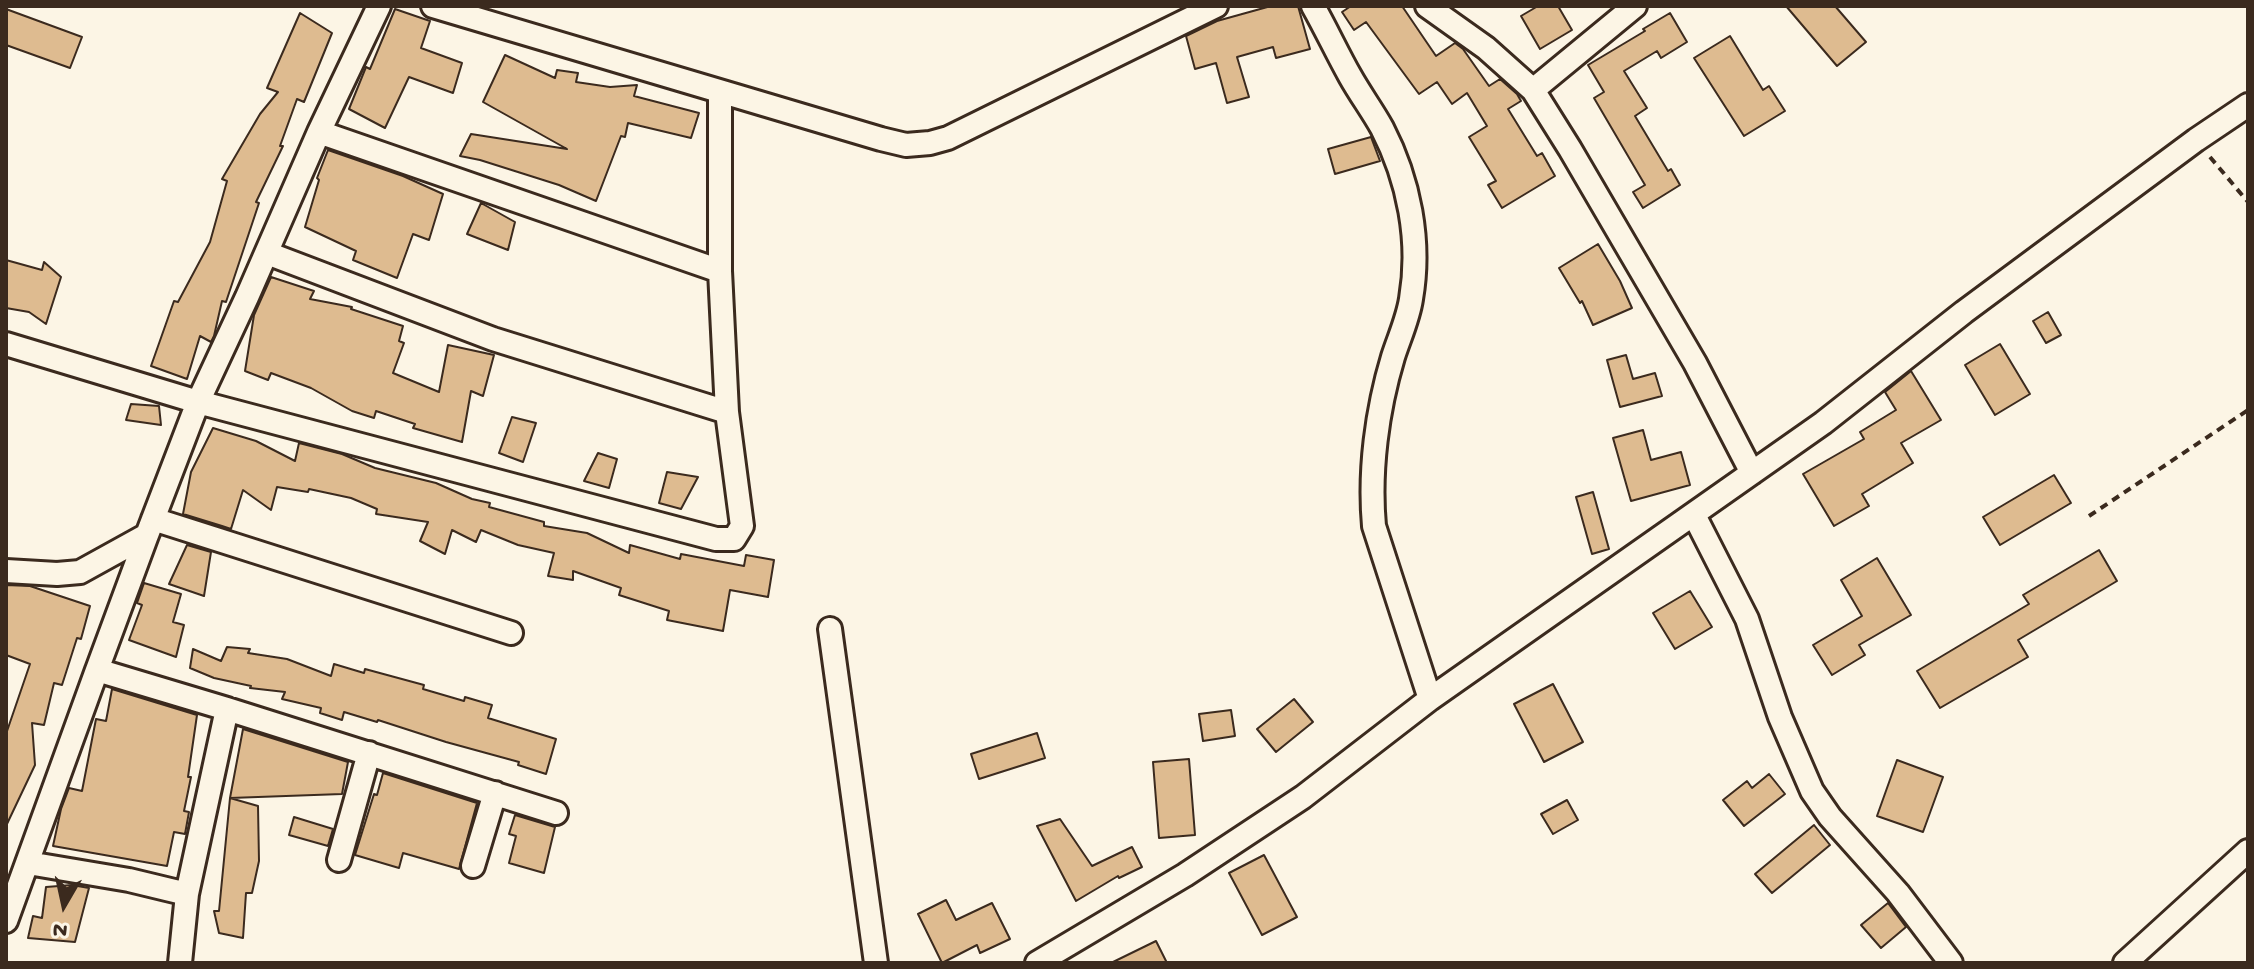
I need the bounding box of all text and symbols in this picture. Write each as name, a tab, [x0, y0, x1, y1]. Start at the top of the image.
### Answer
north arrow	[24, 865, 104, 945]
text: N	[51, 915, 69, 943]

